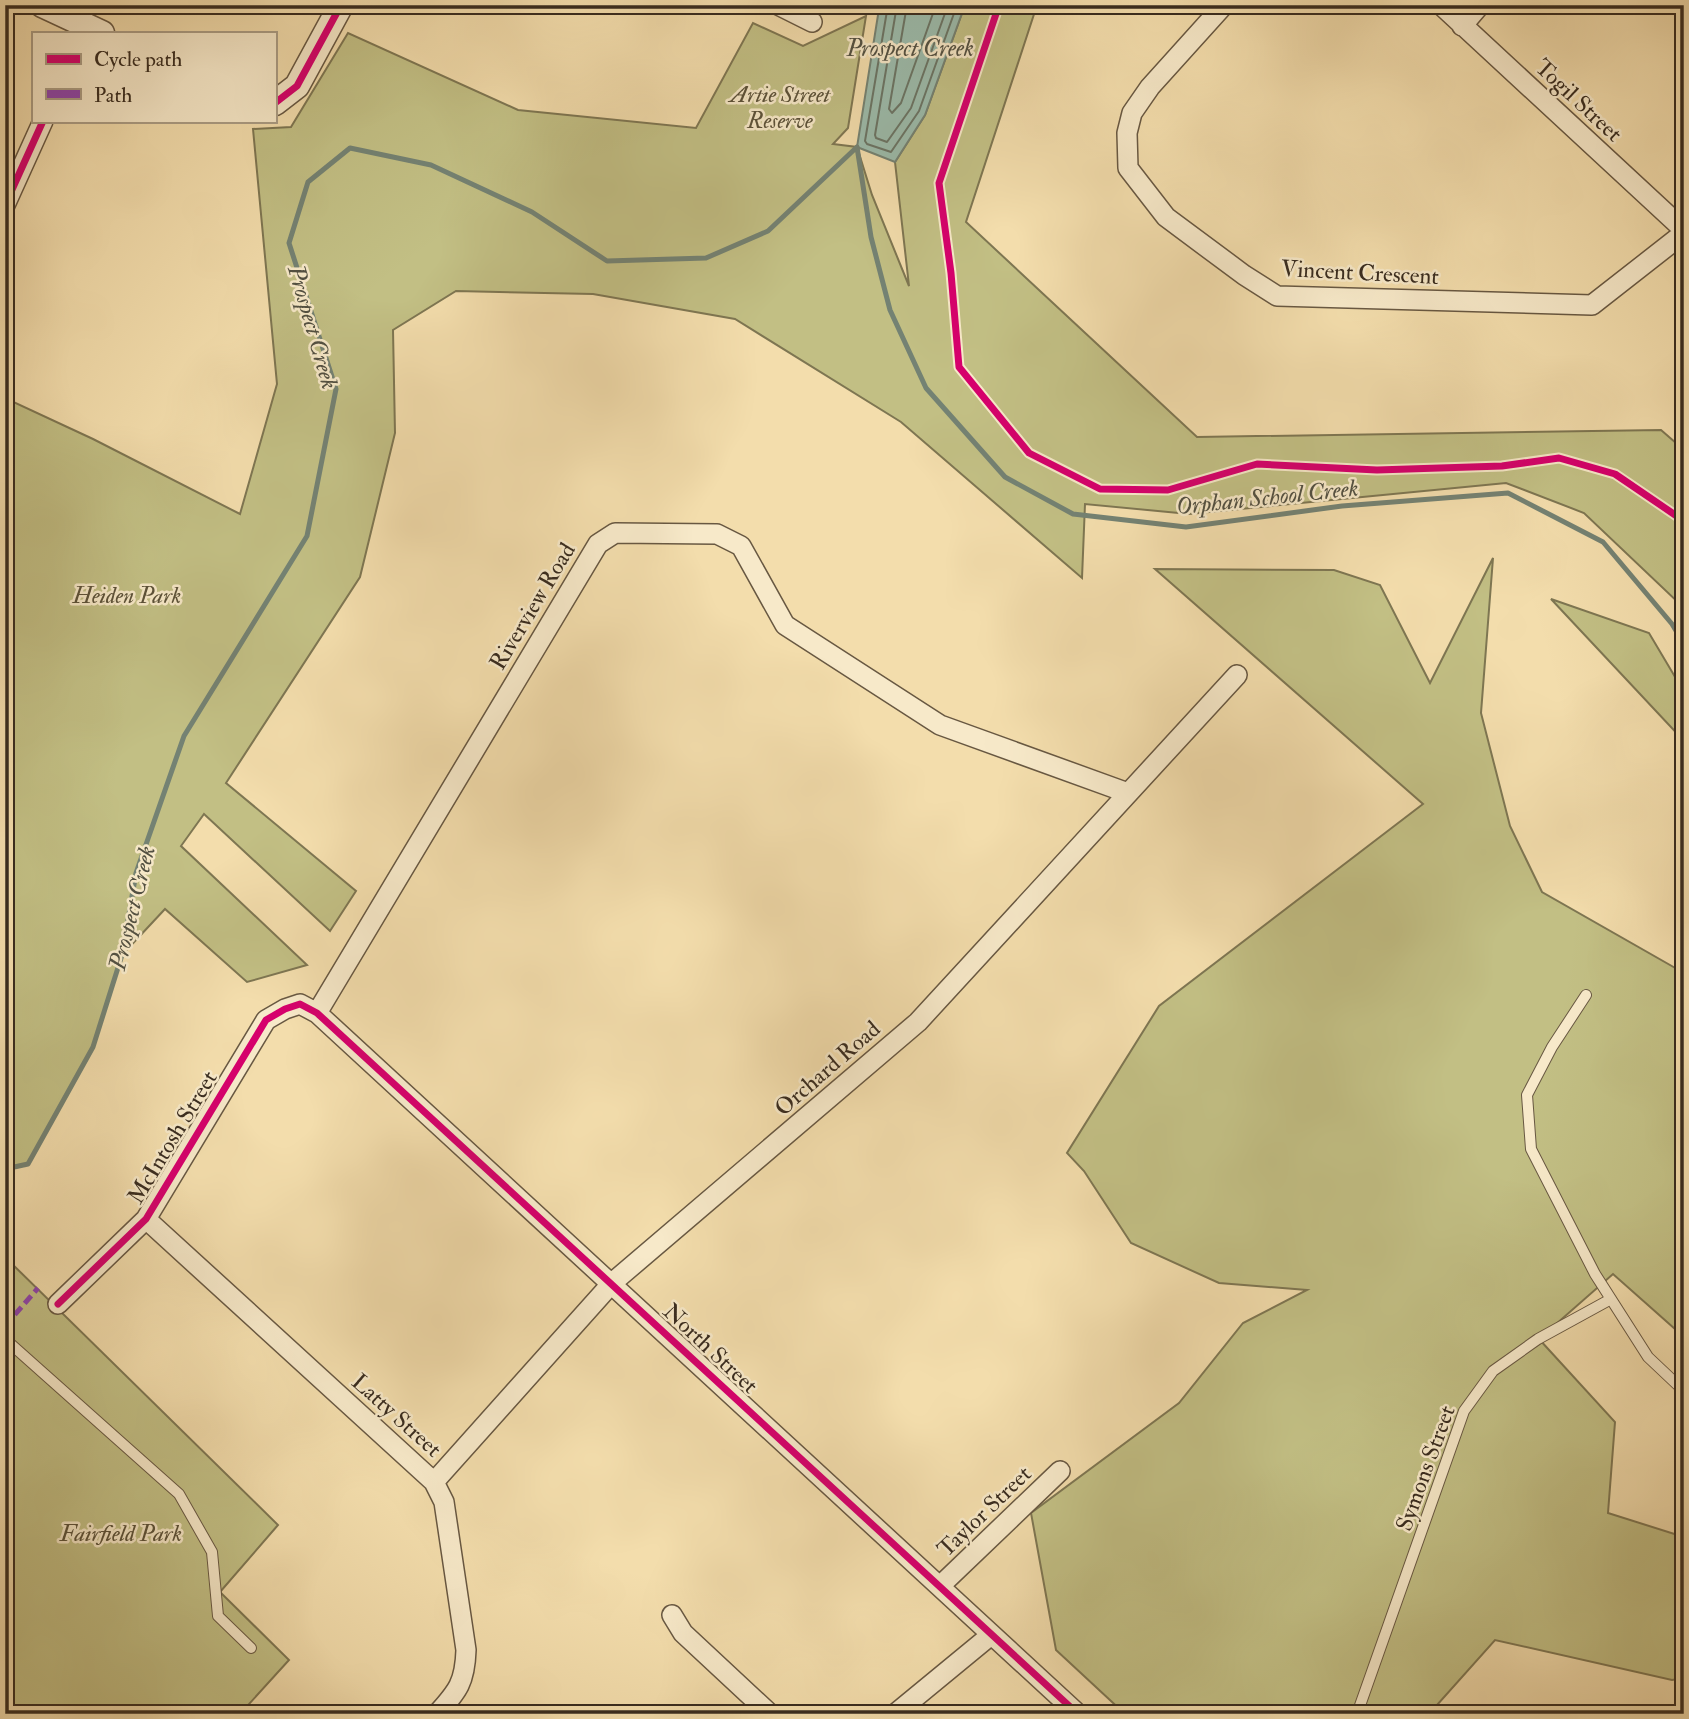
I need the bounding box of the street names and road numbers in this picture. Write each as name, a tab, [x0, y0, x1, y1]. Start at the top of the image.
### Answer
street label: Togil Street	[1529, 53, 1628, 148]
street label: Vincent Crescent	[1280, 254, 1439, 291]
street label: Riverview Road	[483, 537, 582, 675]
street label: Orchard Road	[769, 1015, 886, 1122]
street label: McIntosh Street	[121, 1065, 224, 1209]
street label: North Street	[657, 1297, 764, 1400]
street label: Latty Street	[346, 1367, 448, 1463]
street label: Symons Street	[1389, 1401, 1462, 1535]
street label: Taylor Street	[931, 1459, 1037, 1563]

